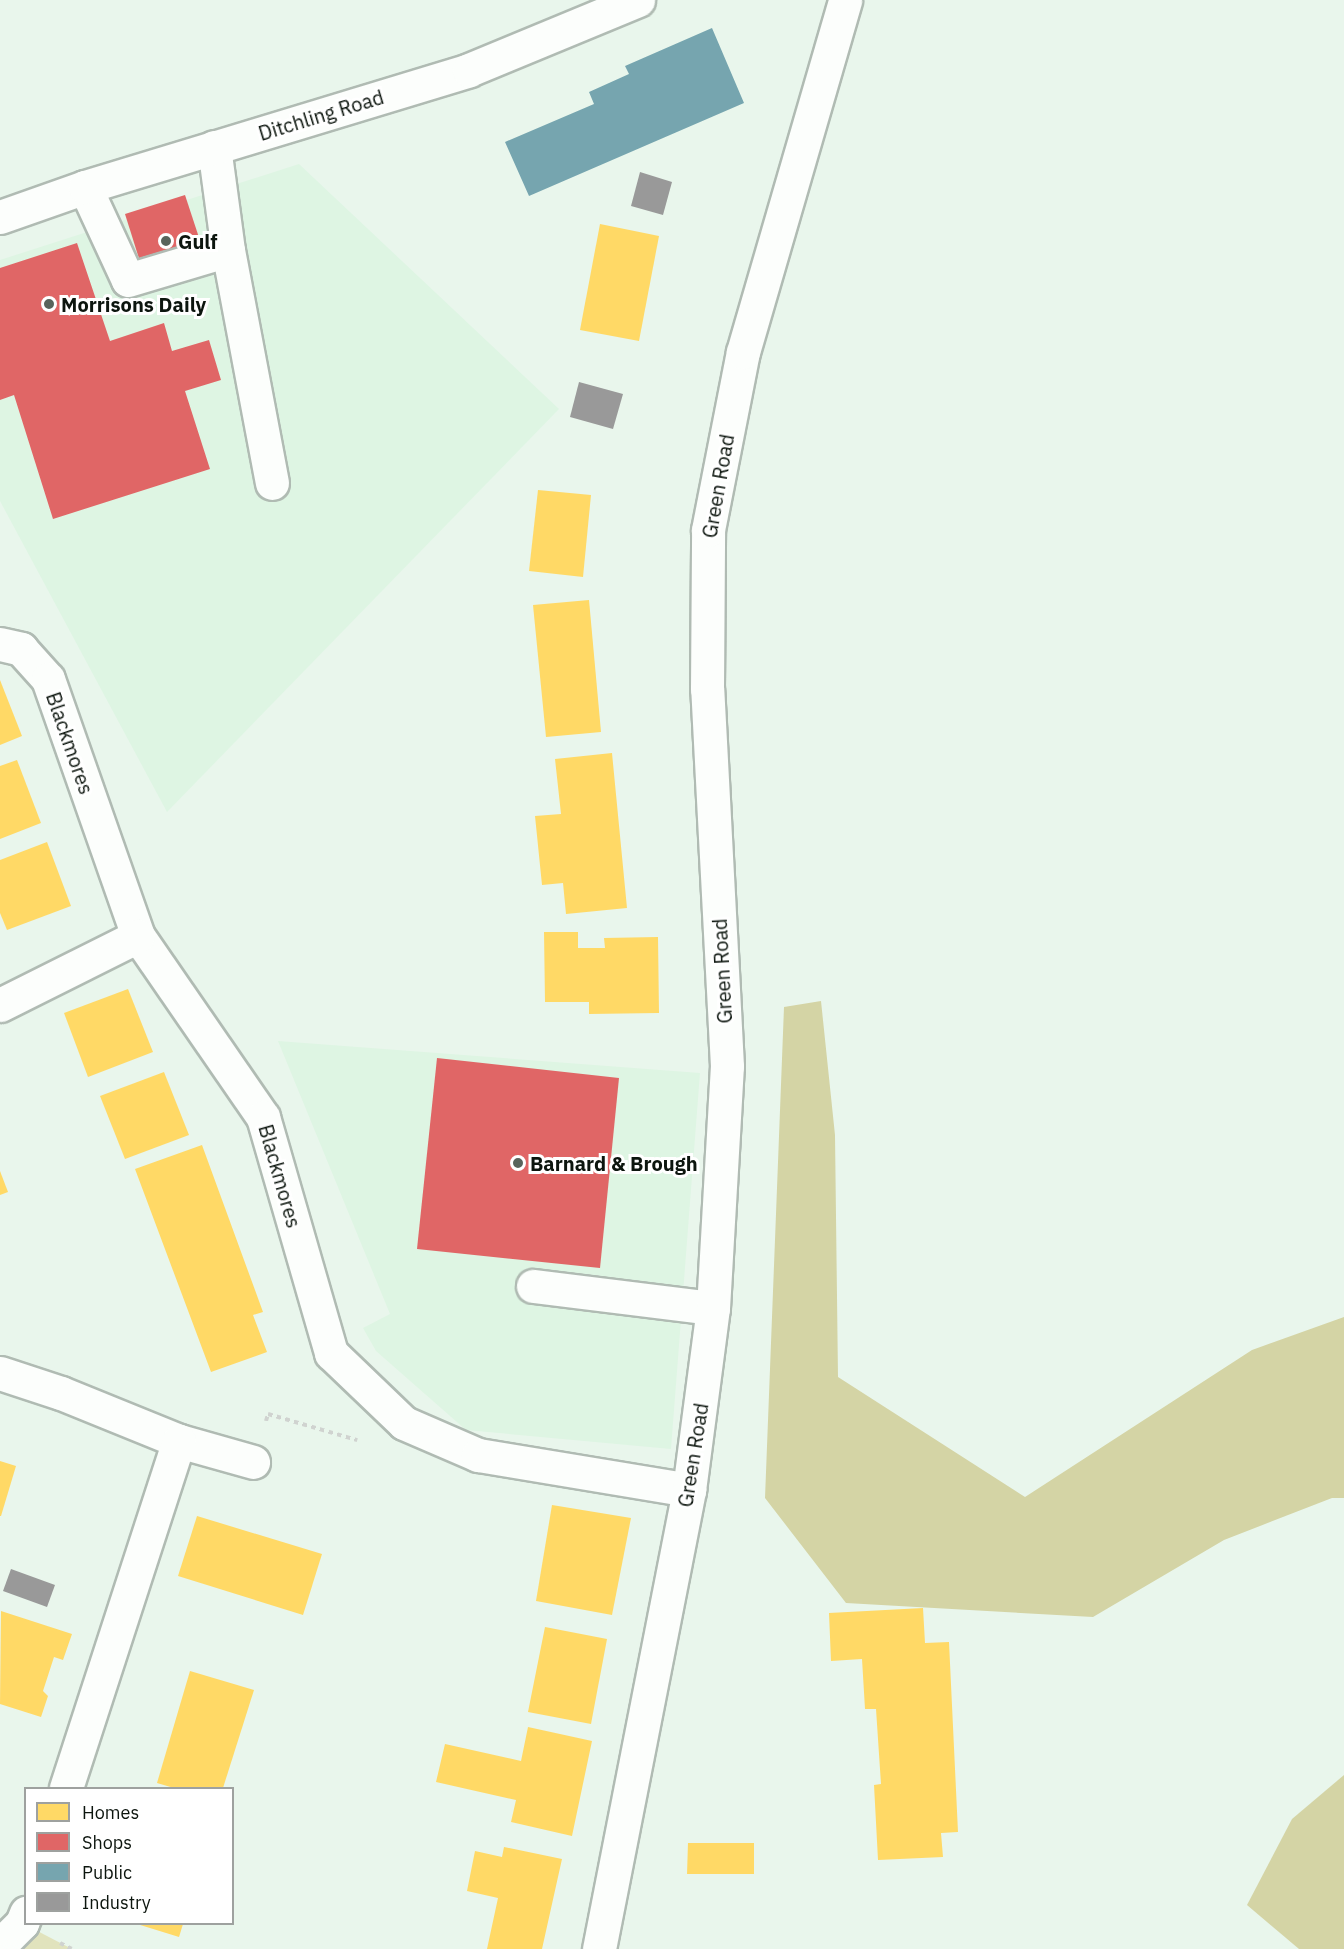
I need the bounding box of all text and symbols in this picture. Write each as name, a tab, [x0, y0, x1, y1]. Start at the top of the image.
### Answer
street label: Ditchling Road	[255, 85, 387, 145]
place label: Gulf	[178, 229, 218, 253]
marker: Gulf	[159, 234, 173, 248]
place label: Morrisons Daily	[61, 292, 206, 316]
marker: Morrisons Daily	[42, 297, 56, 311]
street label: Green Road	[697, 432, 739, 540]
street label: Blackmores	[41, 689, 99, 797]
street label: Green Road	[707, 918, 737, 1024]
street label: Blackmores	[254, 1122, 306, 1230]
place label: Barnard & Brough	[530, 1151, 698, 1175]
marker: Barnard & Brough	[511, 1156, 525, 1170]
street label: Green Road	[673, 1401, 713, 1509]
legend	[24, 1787, 234, 1925]
text: Homes	[82, 1801, 139, 1824]
text: Shops	[82, 1831, 132, 1854]
text: Public	[82, 1861, 132, 1884]
text: Industry	[82, 1891, 151, 1914]

